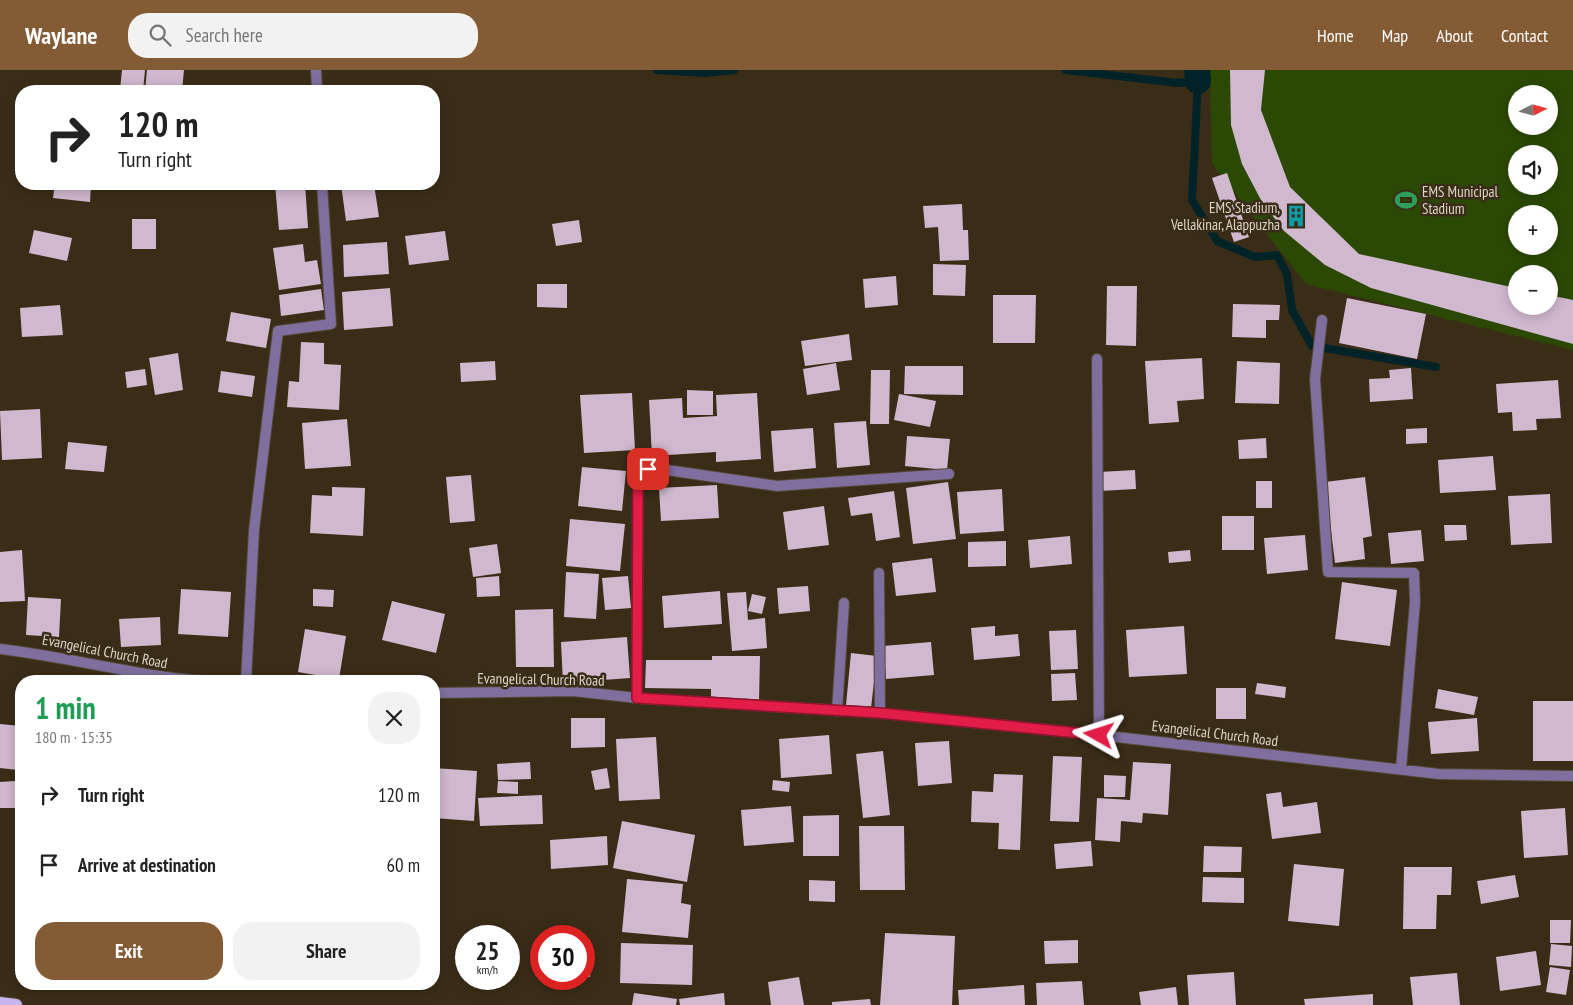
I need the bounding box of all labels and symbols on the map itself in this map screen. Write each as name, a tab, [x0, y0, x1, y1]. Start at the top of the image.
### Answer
north arrow	[1508, 85, 1558, 135]
place label: EMS Municipal Stadium	[1422, 182, 1499, 218]
sports icon: EMS Municipal Stadium	[1393, 187, 1419, 213]
place label: EMS Stadium, Vellakinar, Alappuzha	[1170, 198, 1280, 234]
building icon: EMS Stadium, Vellakinar, Alappuzha	[1283, 203, 1309, 229]
pin	[627, 448, 669, 490]
street label: Evangelical Church Road	[41, 630, 169, 672]
street label: Evangelical Church Road	[477, 668, 605, 690]
position arrow	[1072, 708, 1124, 760]
street label: Evangelical Church Road	[1151, 716, 1279, 750]
speed limit sign: 30	[530, 925, 595, 990]

